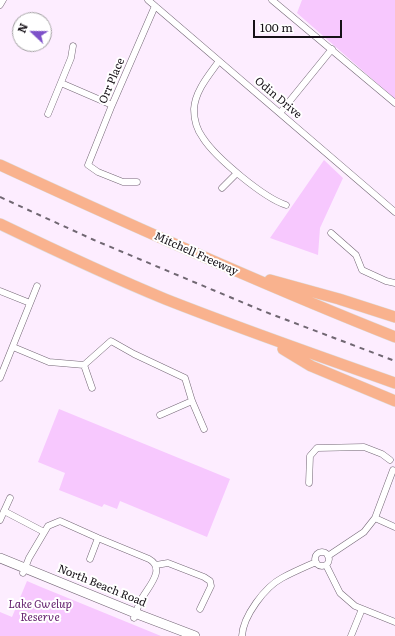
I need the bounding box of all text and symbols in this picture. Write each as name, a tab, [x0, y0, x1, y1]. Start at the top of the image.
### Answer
north arrow	[12, 12, 52, 52]
scale bar	[255, 12, 344, 38]
text: 100 m	[260, 18, 293, 36]
text: N	[13, 21, 31, 35]
street label: Orr Place	[96, 56, 128, 106]
street label: Odin Drive	[252, 75, 304, 121]
street label: Mitchell Freeway	[152, 230, 240, 278]
street label: North Beach Road	[56, 562, 148, 610]
park label: Lake Gwelup Reserve	[8, 598, 72, 624]

